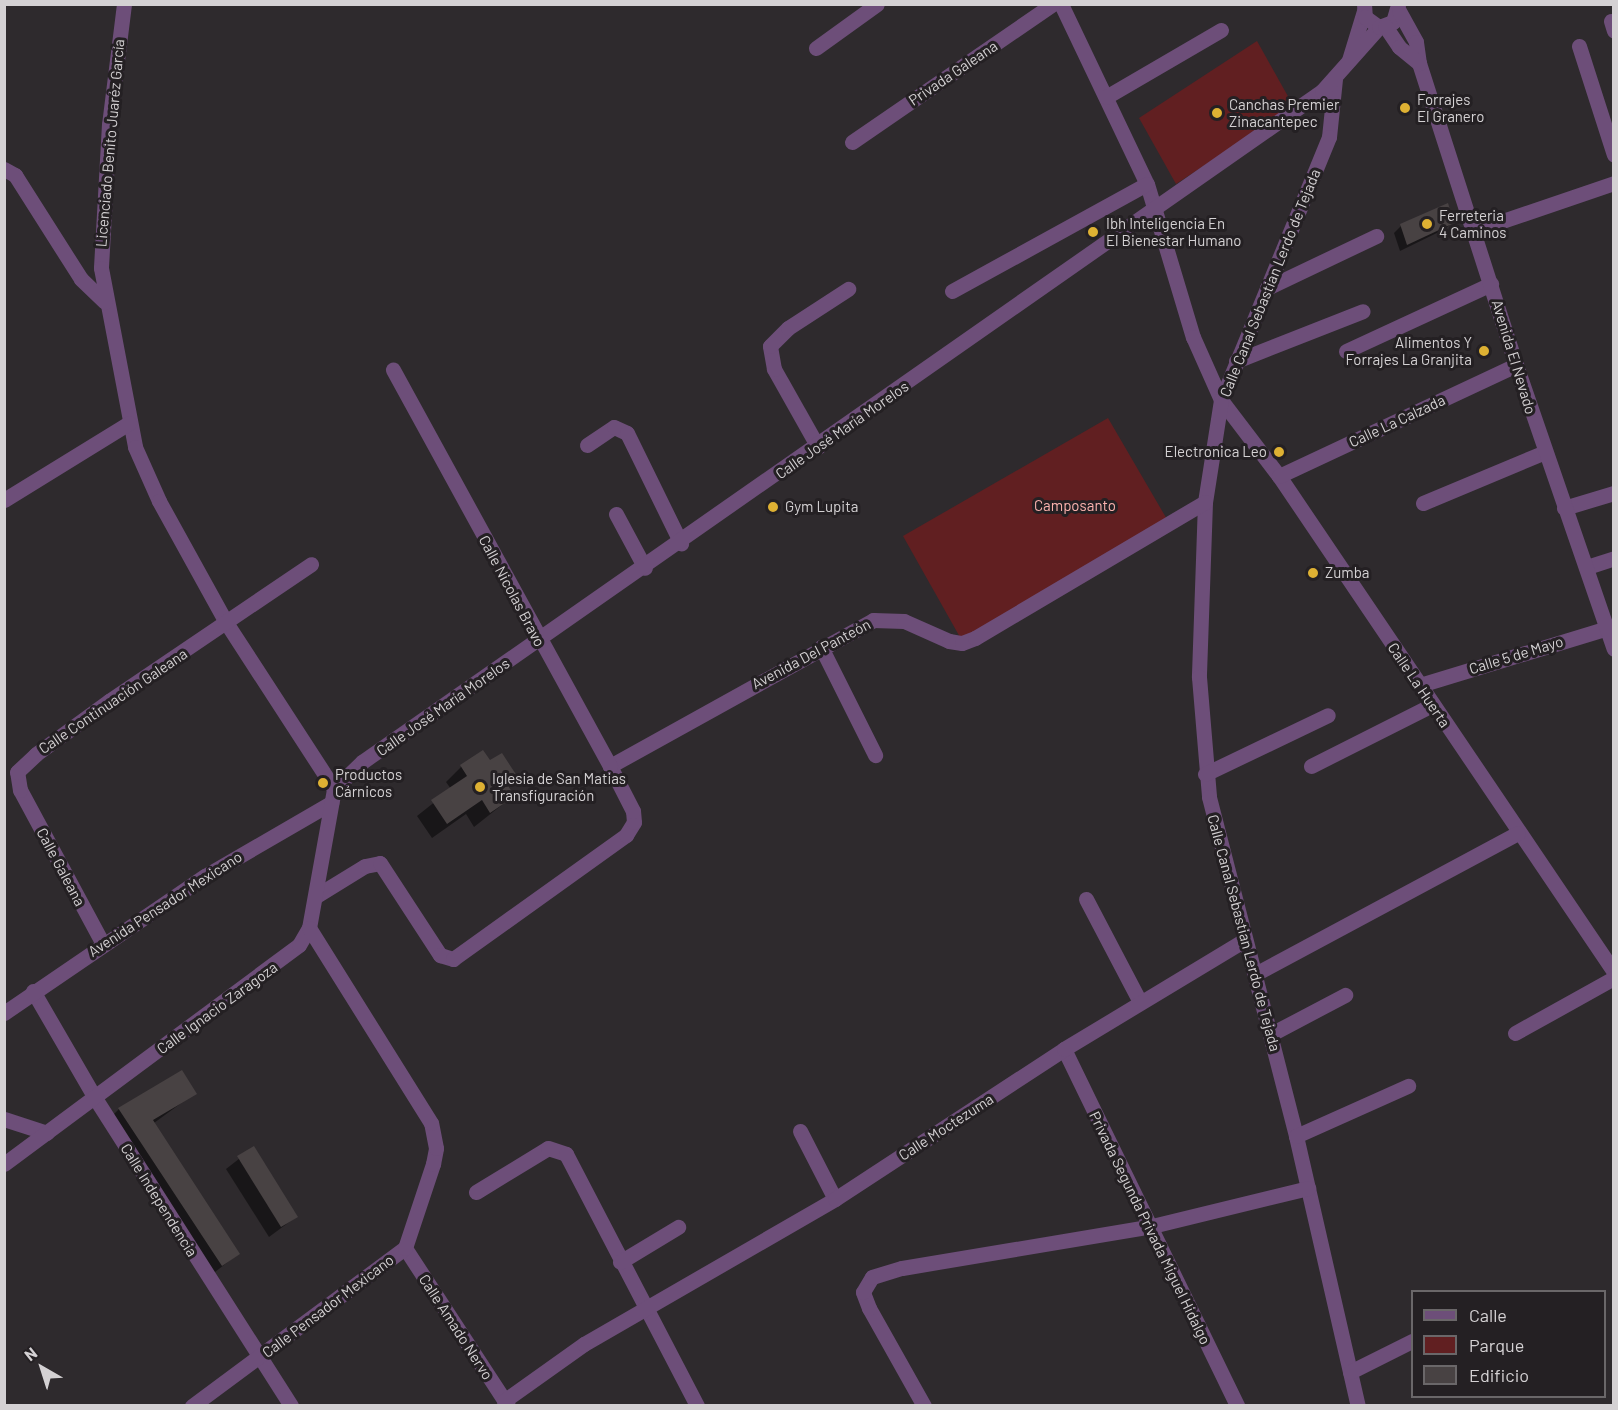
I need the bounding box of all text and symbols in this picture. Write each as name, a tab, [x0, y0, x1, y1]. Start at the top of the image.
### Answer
street label: Privada Galeana	[905, 37, 1001, 109]
street label: Licenciado Benito Juaréz García	[92, 38, 128, 248]
place label: Forrajes El Granero	[1417, 90, 1484, 125]
place label: Canchas Premier Zinacantepec	[1229, 95, 1339, 130]
marker: Forrajes El Granero	[1398, 101, 1412, 115]
marker: Canchas Premier Zinacantepec	[1210, 106, 1224, 120]
street label: Calle Canal Sebastian Lerdo de Tejada	[1216, 166, 1324, 400]
place label: Ferreteria 4 Caminos	[1439, 206, 1507, 241]
place label: Ibh Inteligencia En El Bienestar Humano	[1106, 214, 1241, 249]
marker: Ferreteria 4 Caminos	[1420, 217, 1434, 231]
marker: Ibh Inteligencia En El Bienestar Humano	[1084, 223, 1102, 241]
street label: Avenida El Nevado	[1488, 298, 1540, 416]
place label: Alimentos Y Forrajes La Granjita	[1345, 333, 1472, 368]
marker: Alimentos Y Forrajes La Granjita	[1477, 344, 1491, 358]
street label: Calle José María Morelos	[772, 377, 912, 483]
street label: Calle La Calzada	[1346, 391, 1448, 451]
place label: Electronica Leo	[1165, 443, 1267, 461]
marker: Electronica Leo	[1272, 445, 1286, 459]
park label: Camposanto	[1034, 497, 1116, 515]
place label: Gym Lupita	[785, 498, 858, 516]
marker: Gym Lupita	[766, 500, 780, 514]
street label: Calle Nicolas Bravo	[475, 532, 549, 650]
place label: Zumba	[1325, 564, 1370, 582]
marker: Zumba	[1306, 566, 1320, 580]
street label: Avenida Del Panteón	[749, 615, 873, 693]
street label: Calle 5 de Mayo	[1467, 632, 1565, 678]
street label: Calle La Huerta	[1384, 639, 1454, 731]
street label: Calle Continuación Galeana	[35, 645, 191, 757]
street label: Calle José María Morelos	[373, 654, 513, 760]
place label: Productos Cárnicos	[335, 765, 402, 800]
place label: Iglesia de San Matias Transfiguración	[492, 769, 626, 804]
marker: Productos Cárnicos	[316, 776, 330, 790]
marker: Iglesia de San Matias Transfiguración	[473, 780, 487, 794]
street label: Calle Canal Sebastian Lerdo de Tejada	[1204, 813, 1284, 1053]
street label: Calle Galeana	[33, 825, 89, 909]
street label: Avenida Pensador Mexicano	[85, 847, 245, 961]
street label: Calle Ignacio Zaragoza	[153, 958, 281, 1058]
street label: Calle Moctezuma	[895, 1090, 997, 1164]
street label: Privada Segunda Privada Miguel Hidalgo	[1086, 1108, 1214, 1348]
street label: Calle Independencia	[117, 1140, 201, 1260]
street label: Calle Pensador Mexicano	[259, 1251, 397, 1361]
street label: Calle Amado Nervo	[415, 1271, 497, 1383]
legend	[1411, 1290, 1606, 1398]
text: Calle	[1469, 1304, 1507, 1326]
text: Parque	[1469, 1334, 1524, 1356]
north arrow	[12, 1338, 72, 1398]
text: N	[20, 1343, 40, 1364]
text: Edificio	[1469, 1364, 1529, 1386]

